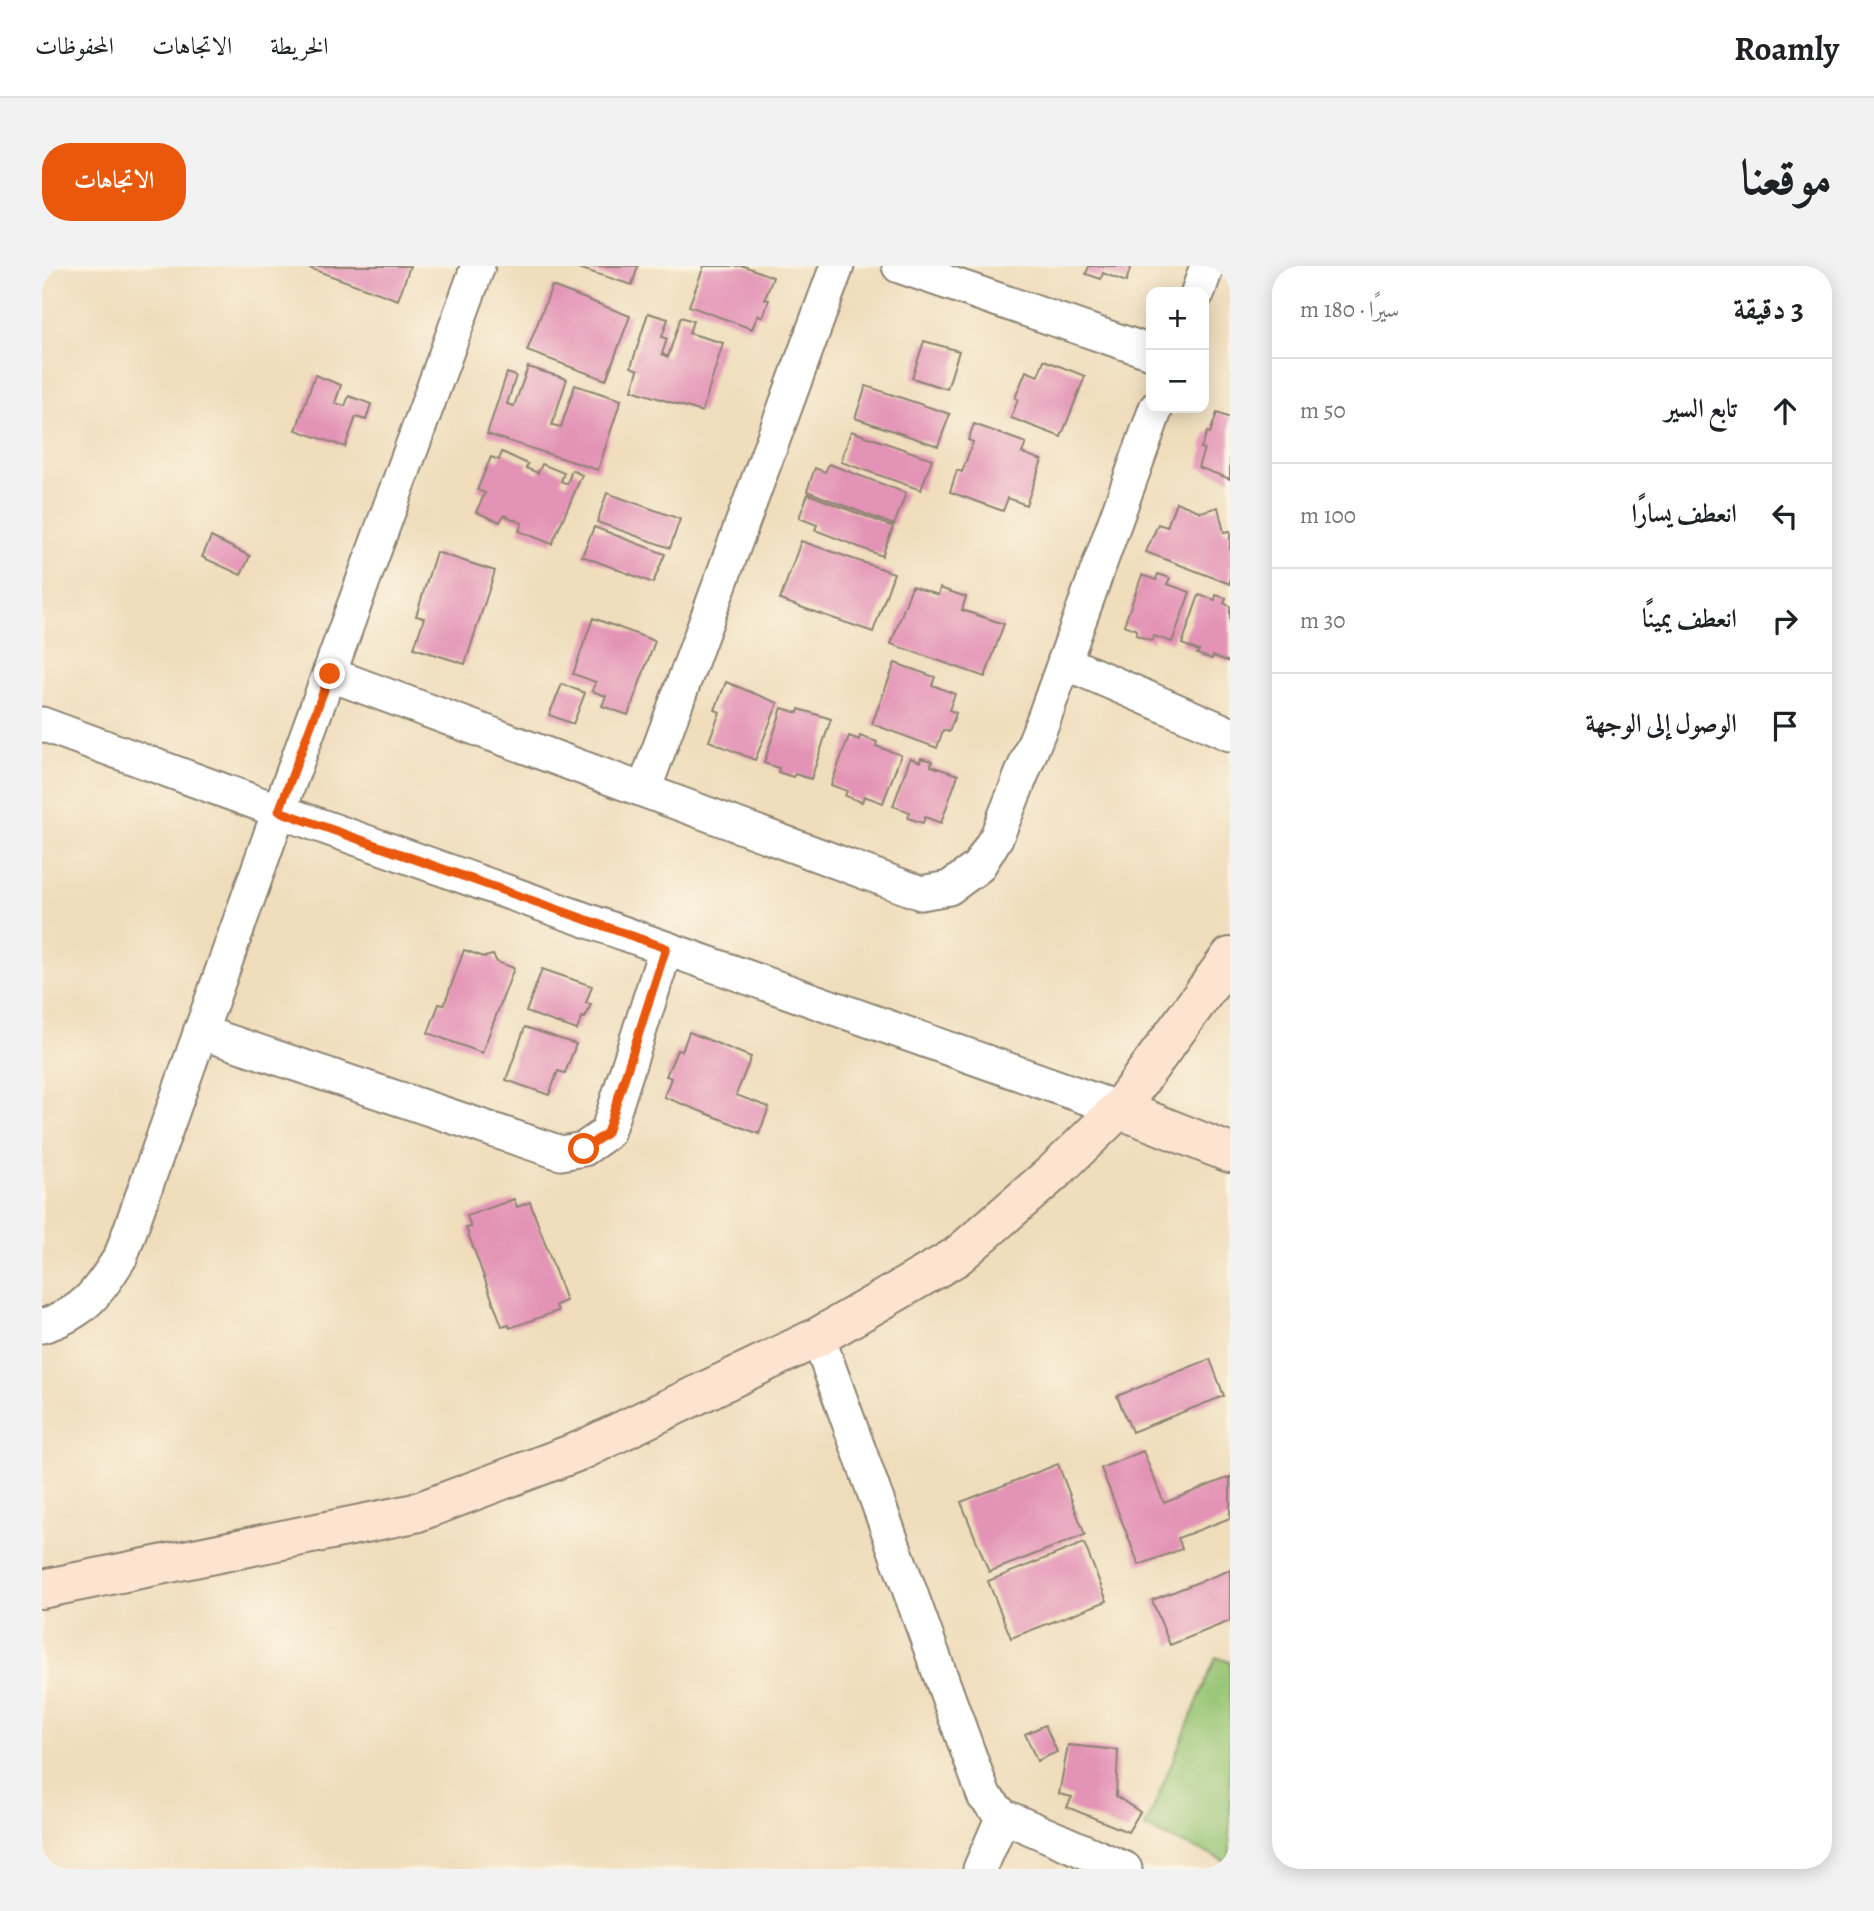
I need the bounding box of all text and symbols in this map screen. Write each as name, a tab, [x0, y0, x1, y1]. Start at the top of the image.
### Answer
text: Roamly	[1734, 26, 1839, 71]
text: المحفوظات	[35, 30, 114, 62]
text: الاتجاهات	[152, 30, 232, 62]
text: الخريطة	[270, 30, 329, 62]
button: الاتجاهات	[42, 143, 186, 221]
text: موقعنا	[1740, 144, 1832, 211]
map controls	[1146, 287, 1209, 413]
button: +	[1146, 287, 1209, 350]
text: 3 دقيقة	[1733, 289, 1804, 329]
text: سيرًا · 180 m	[1300, 294, 1399, 325]
button: −	[1146, 350, 1209, 413]
text: تابع السير	[1665, 391, 1737, 426]
icon: ahead	[1766, 392, 1804, 430]
text: 50 m	[1300, 395, 1346, 426]
text: انعطف يسارًا	[1631, 496, 1737, 531]
icon: left	[1766, 497, 1804, 535]
text: 100 m	[1300, 500, 1356, 531]
text: انعطف يمينًا	[1642, 601, 1737, 636]
icon: right	[1766, 602, 1804, 640]
text: 30 m	[1300, 605, 1346, 636]
route end	[314, 658, 345, 689]
text: الوصول إلى الوجهة	[1585, 706, 1737, 741]
icon: arrive	[1766, 707, 1804, 745]
route start	[568, 1133, 599, 1164]

